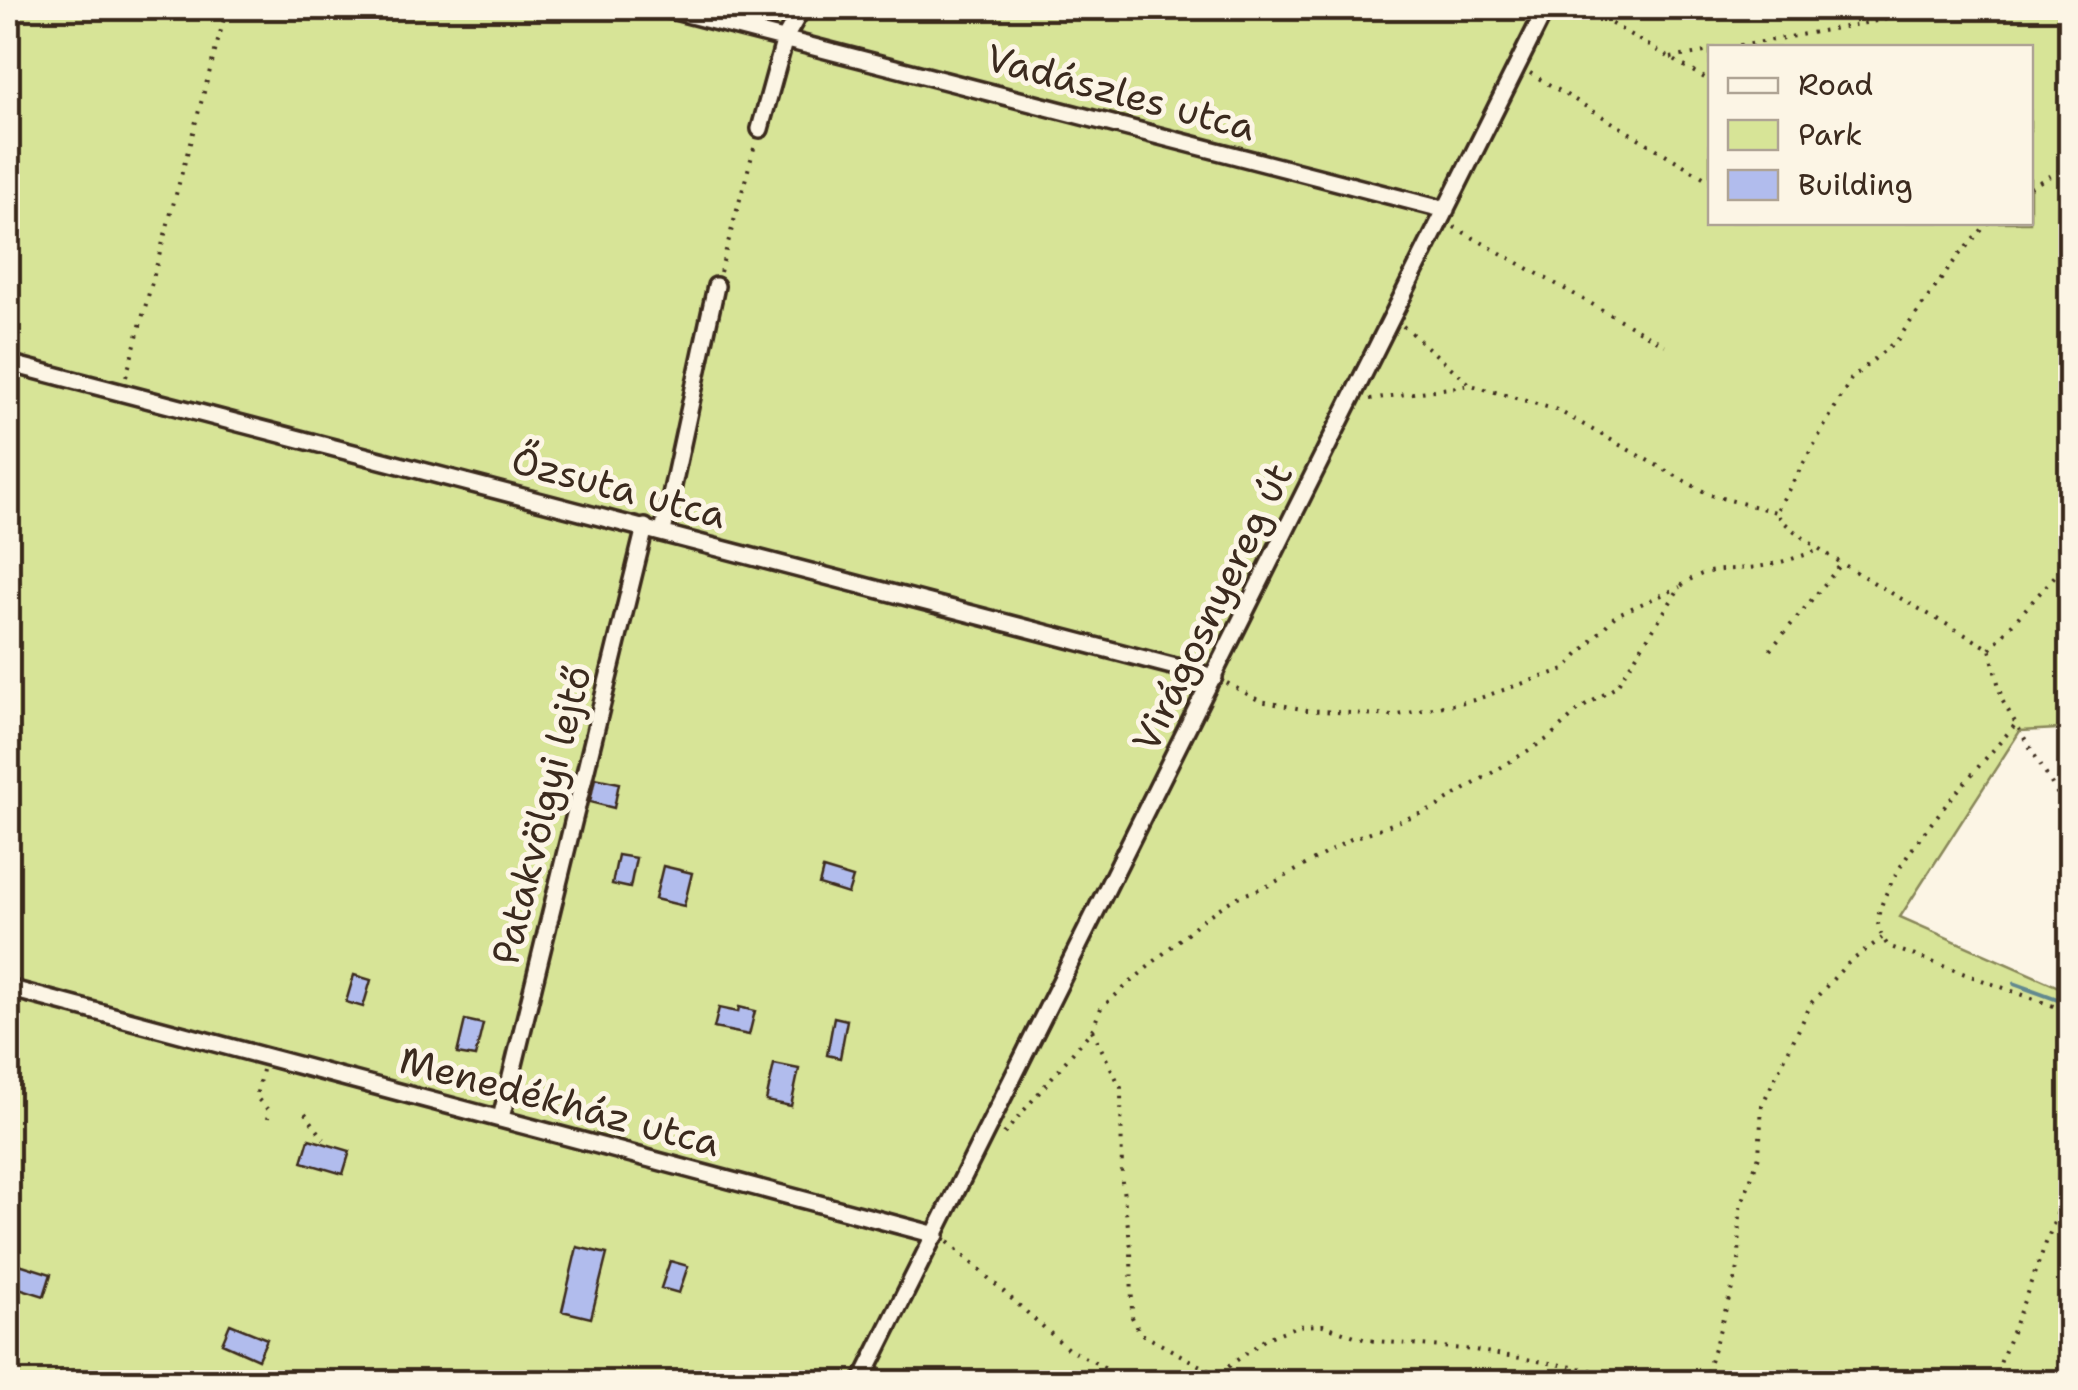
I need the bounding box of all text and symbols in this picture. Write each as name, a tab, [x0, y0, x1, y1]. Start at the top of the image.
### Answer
street label: Vadászles utca	[981, 32, 1262, 153]
legend	[1708, 45, 2033, 225]
text: Road	[1798, 64, 1873, 105]
text: Park	[1798, 114, 1862, 155]
text: Building	[1798, 164, 1913, 205]
street label: Őzsuta utca	[506, 434, 732, 540]
street label: Virágosnyereg út	[1120, 454, 1304, 760]
street label: Patakvölgyi lejtő	[479, 660, 603, 970]
street label: Menedékház utca	[394, 1034, 726, 1168]

